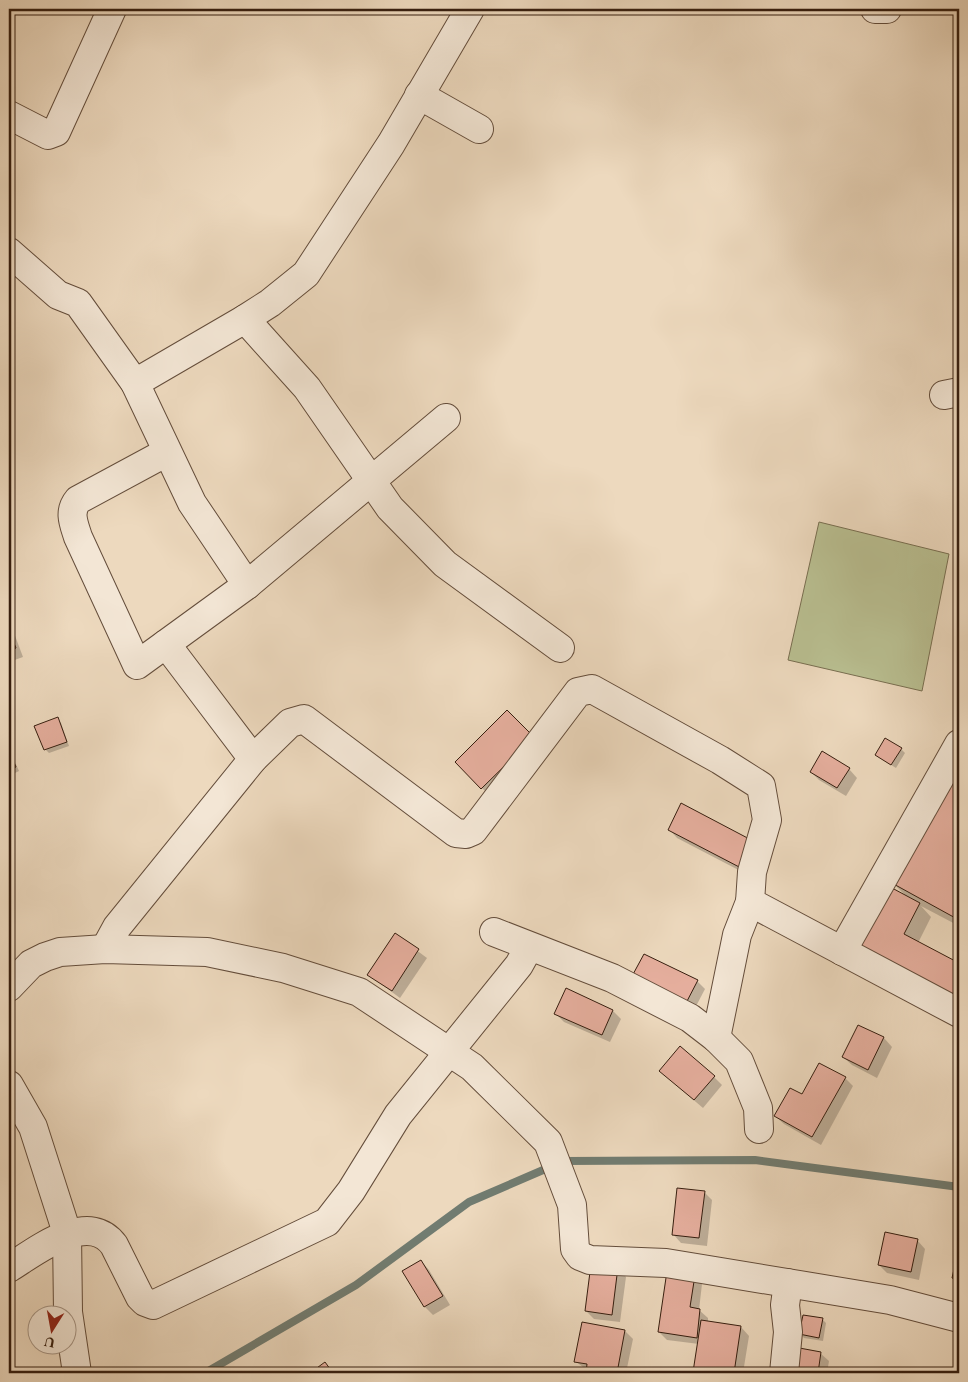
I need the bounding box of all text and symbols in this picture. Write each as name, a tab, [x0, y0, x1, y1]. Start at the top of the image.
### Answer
north arrow	[28, 1304, 78, 1354]
text: U	[42, 1333, 56, 1353]

